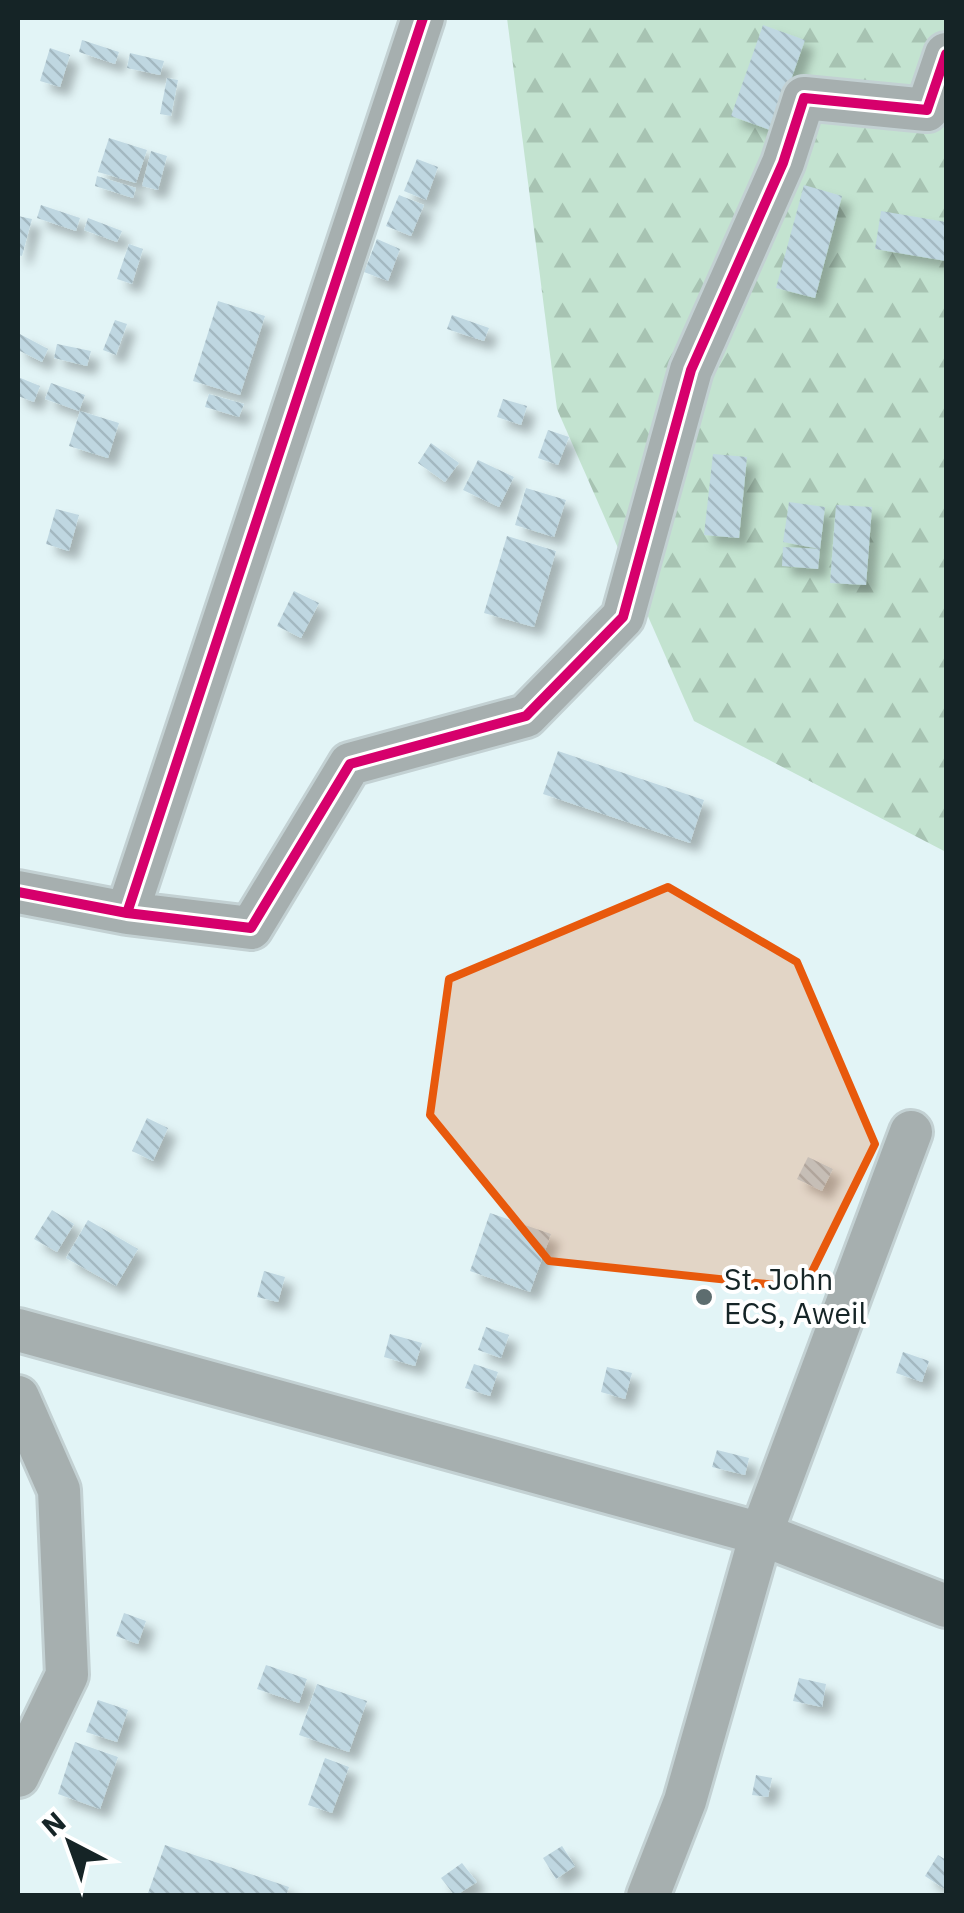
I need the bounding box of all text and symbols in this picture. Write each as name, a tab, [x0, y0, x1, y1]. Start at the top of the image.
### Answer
place label: St. John ECS, Aweil	[724, 1259, 867, 1332]
marker: St. John ECS, Aweil	[693, 1286, 715, 1308]
north arrow	[20, 1793, 120, 1893]
text: N	[33, 1803, 73, 1844]

